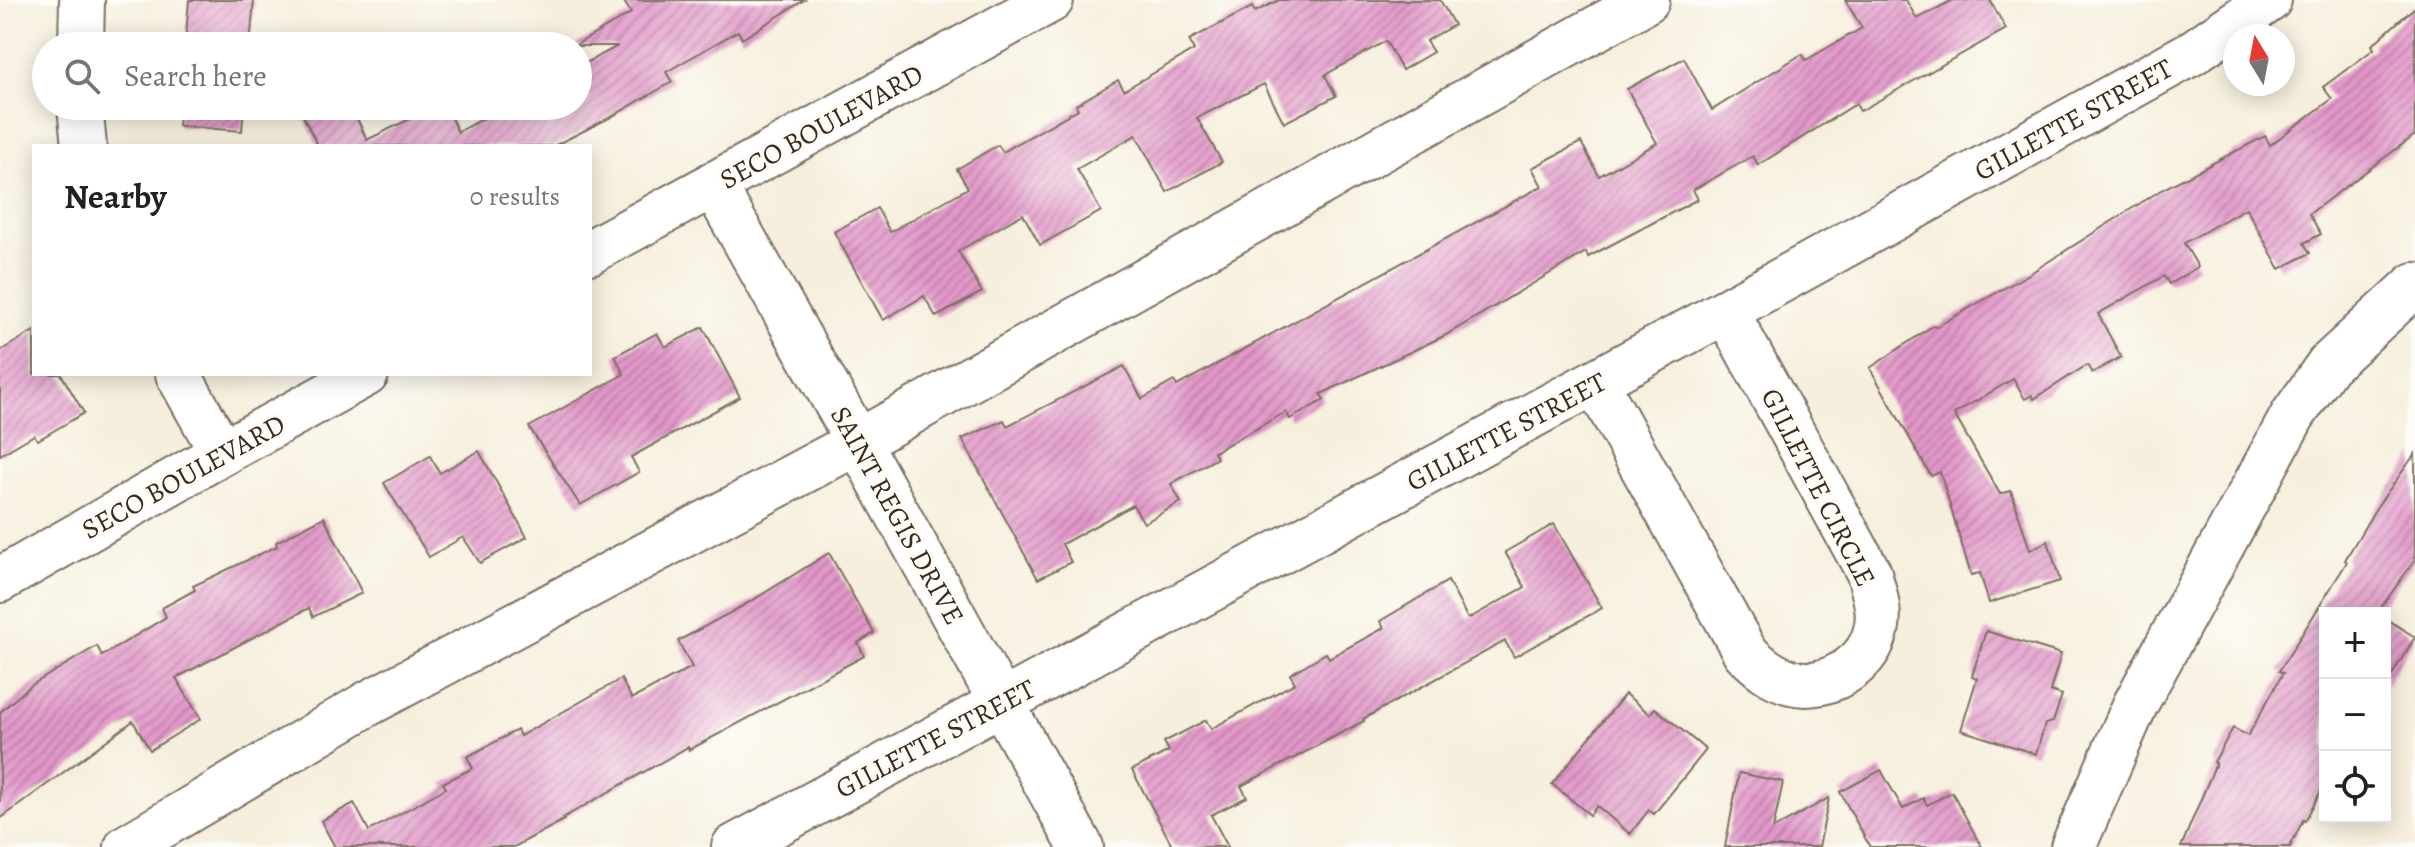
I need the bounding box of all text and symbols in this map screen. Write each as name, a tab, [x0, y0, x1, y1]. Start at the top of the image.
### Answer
north arrow	[2223, 24, 2295, 96]
search box	[32, 32, 592, 120]
street label: GILLETTE STREET	[1968, 50, 2179, 190]
icon: search	[60, 54, 104, 98]
street label: SECO BOULEVARD	[713, 55, 930, 199]
text: Search here	[124, 56, 267, 96]
text: Nearby	[64, 173, 167, 220]
text: 0 results	[470, 179, 560, 214]
street label: GILLETTE STREET	[1400, 363, 1613, 501]
street label: GILLETTE CIRCLE	[1752, 382, 1884, 593]
street label: SAINT REGIS DRIVE	[821, 399, 973, 632]
street label: SECO BOULEVARD	[75, 405, 292, 549]
map controls	[2319, 607, 2391, 823]
button: +	[2319, 607, 2391, 679]
street label: GILLETTE STREET	[829, 670, 1042, 808]
button: −	[2319, 679, 2391, 751]
button: locate	[2319, 751, 2391, 823]

